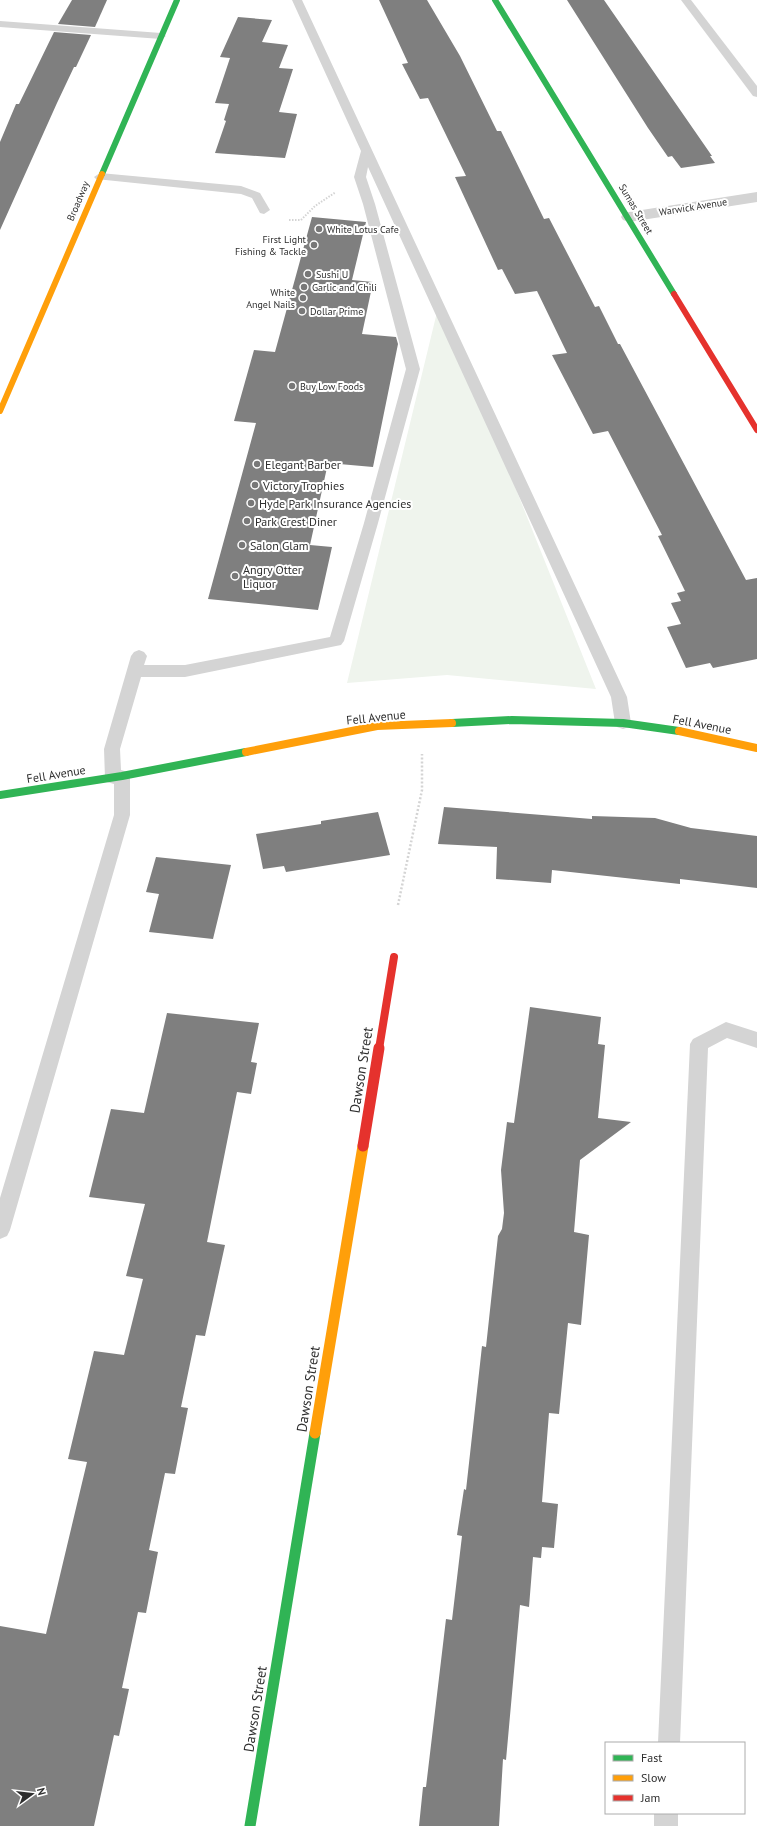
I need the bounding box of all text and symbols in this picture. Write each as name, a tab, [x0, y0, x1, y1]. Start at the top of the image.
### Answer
street label: Broadway	[64, 179, 92, 223]
street label: Sumas Street	[616, 182, 656, 237]
street label: Warwick Avenue	[658, 195, 728, 219]
place label: White Lotus Cafe	[327, 223, 399, 236]
marker: White Lotus Cafe	[314, 224, 324, 234]
place label: First Light Fishing & Tackle	[235, 233, 307, 258]
marker: First Light Fishing & Tackle	[309, 240, 319, 250]
place label: Sushi U	[316, 268, 348, 281]
marker: Sushi U	[303, 269, 313, 279]
place label: Garlic and Chili	[312, 281, 377, 294]
marker: Garlic and Chili	[299, 282, 309, 292]
place label: White Angel Nails	[246, 286, 295, 311]
marker: White Angel Nails	[298, 293, 308, 303]
place label: Dollar Prime	[310, 305, 363, 318]
marker: Dollar Prime	[297, 306, 307, 316]
place label: Buy Low Foods	[300, 380, 363, 393]
marker: Buy Low Foods	[287, 381, 297, 391]
place label: Elegant Barber	[265, 457, 341, 472]
marker: Elegant Barber	[252, 459, 262, 469]
place label: Victory Trophies	[262, 478, 344, 493]
marker: Victory Trophies	[250, 480, 260, 490]
place label: Hyde Park Insurance Agencies	[259, 496, 411, 511]
marker: Hyde Park Insurance Agencies	[246, 498, 256, 508]
place label: Park Crest Diner	[255, 514, 337, 529]
marker: Park Crest Diner	[242, 516, 252, 526]
place label: Salon Glam	[250, 538, 309, 553]
marker: Salon Glam	[237, 540, 247, 550]
place label: Angry Otter Liquor	[243, 562, 302, 591]
marker: Angry Otter Liquor	[230, 571, 240, 581]
street label: Fell Avenue	[346, 706, 406, 728]
street label: Fell Avenue	[671, 711, 733, 737]
street label: Fell Avenue	[25, 762, 87, 786]
street label: Dawson Street	[345, 1025, 377, 1114]
street label: Dawson Street	[292, 1344, 324, 1433]
street label: Dawson Street	[239, 1664, 271, 1753]
legend	[605, 1742, 745, 1814]
text: Fast	[641, 1750, 662, 1765]
text: Slow	[641, 1770, 666, 1785]
north arrow	[12, 1774, 52, 1814]
text: N	[34, 1786, 49, 1797]
text: Jam	[640, 1790, 660, 1805]

